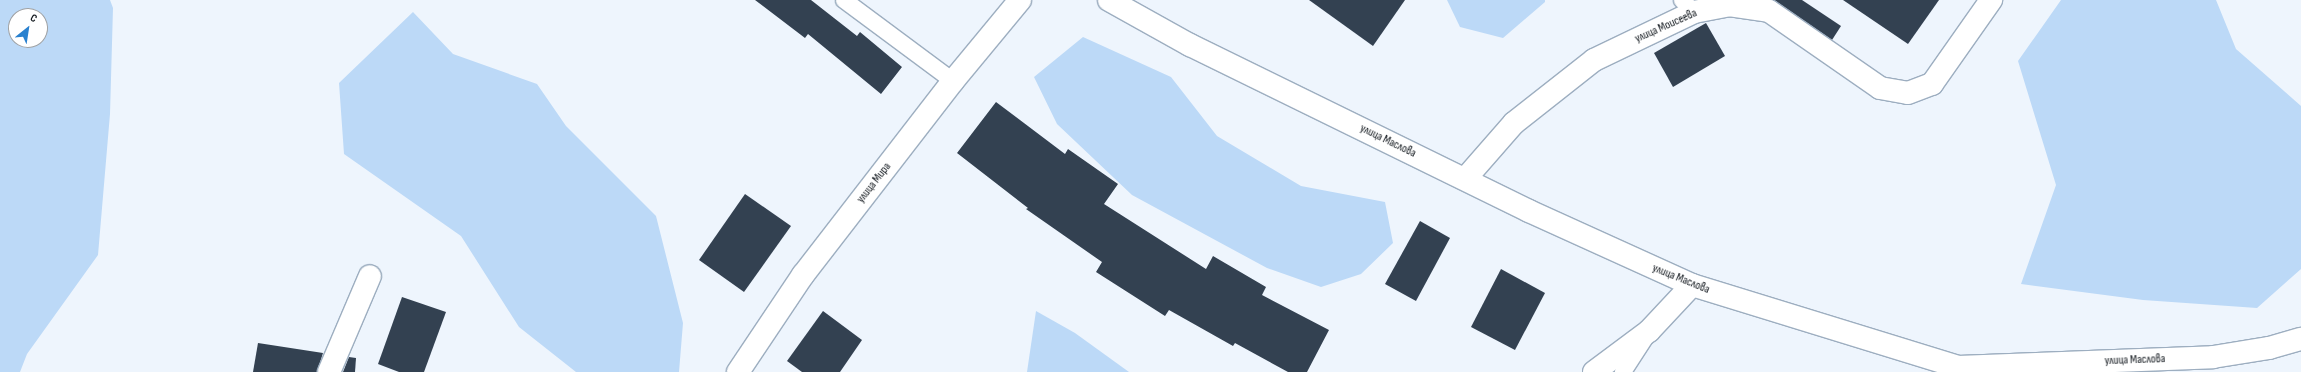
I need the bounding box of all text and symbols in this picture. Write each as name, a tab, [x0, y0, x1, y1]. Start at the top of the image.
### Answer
street label: улица Моисеева	[1633, 6, 1699, 46]
north arrow	[8, 8, 48, 48]
text: С	[28, 11, 39, 25]
street label: улица Маслова	[1358, 121, 1418, 161]
street label: улица Мира	[854, 160, 894, 206]
street label: улица Маслова	[1650, 261, 1712, 297]
street label: улица Маслова	[2104, 352, 2166, 368]

